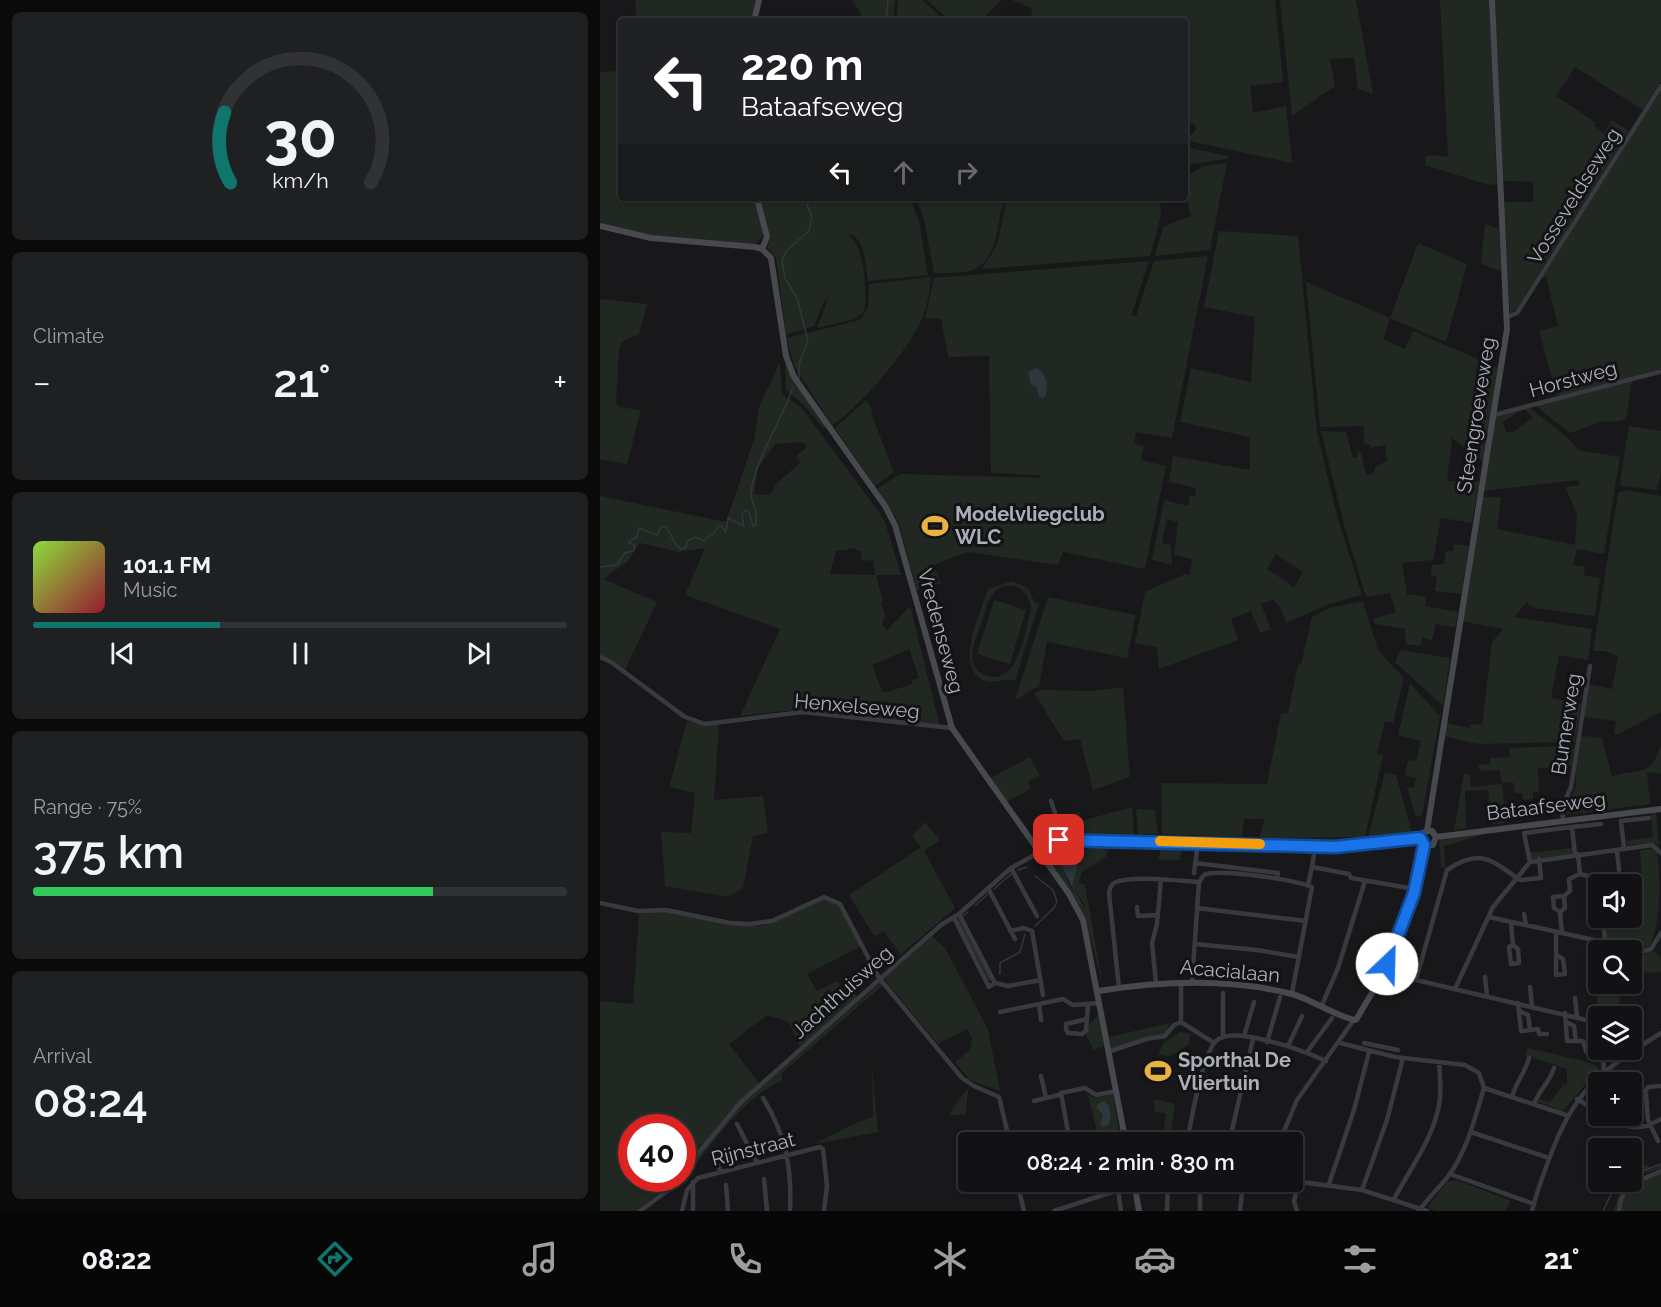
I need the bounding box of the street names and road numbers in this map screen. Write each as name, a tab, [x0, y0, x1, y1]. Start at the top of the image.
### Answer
street label: Vosseveldseweg	[1522, 124, 1626, 268]
street label: Steengroeveweg	[1452, 335, 1500, 495]
street label: Horstweg	[1526, 356, 1620, 402]
street label: Vredenseweg	[913, 566, 969, 696]
street label: Bumerweg	[1546, 672, 1586, 776]
street label: Henxelseweg	[793, 689, 921, 723]
street label: Bataafseweg	[1485, 787, 1607, 825]
street label: Jachthuisweg	[787, 941, 897, 1043]
street label: Acacialaan	[1179, 955, 1281, 987]
street label: Rijnstraat	[709, 1127, 798, 1171]

